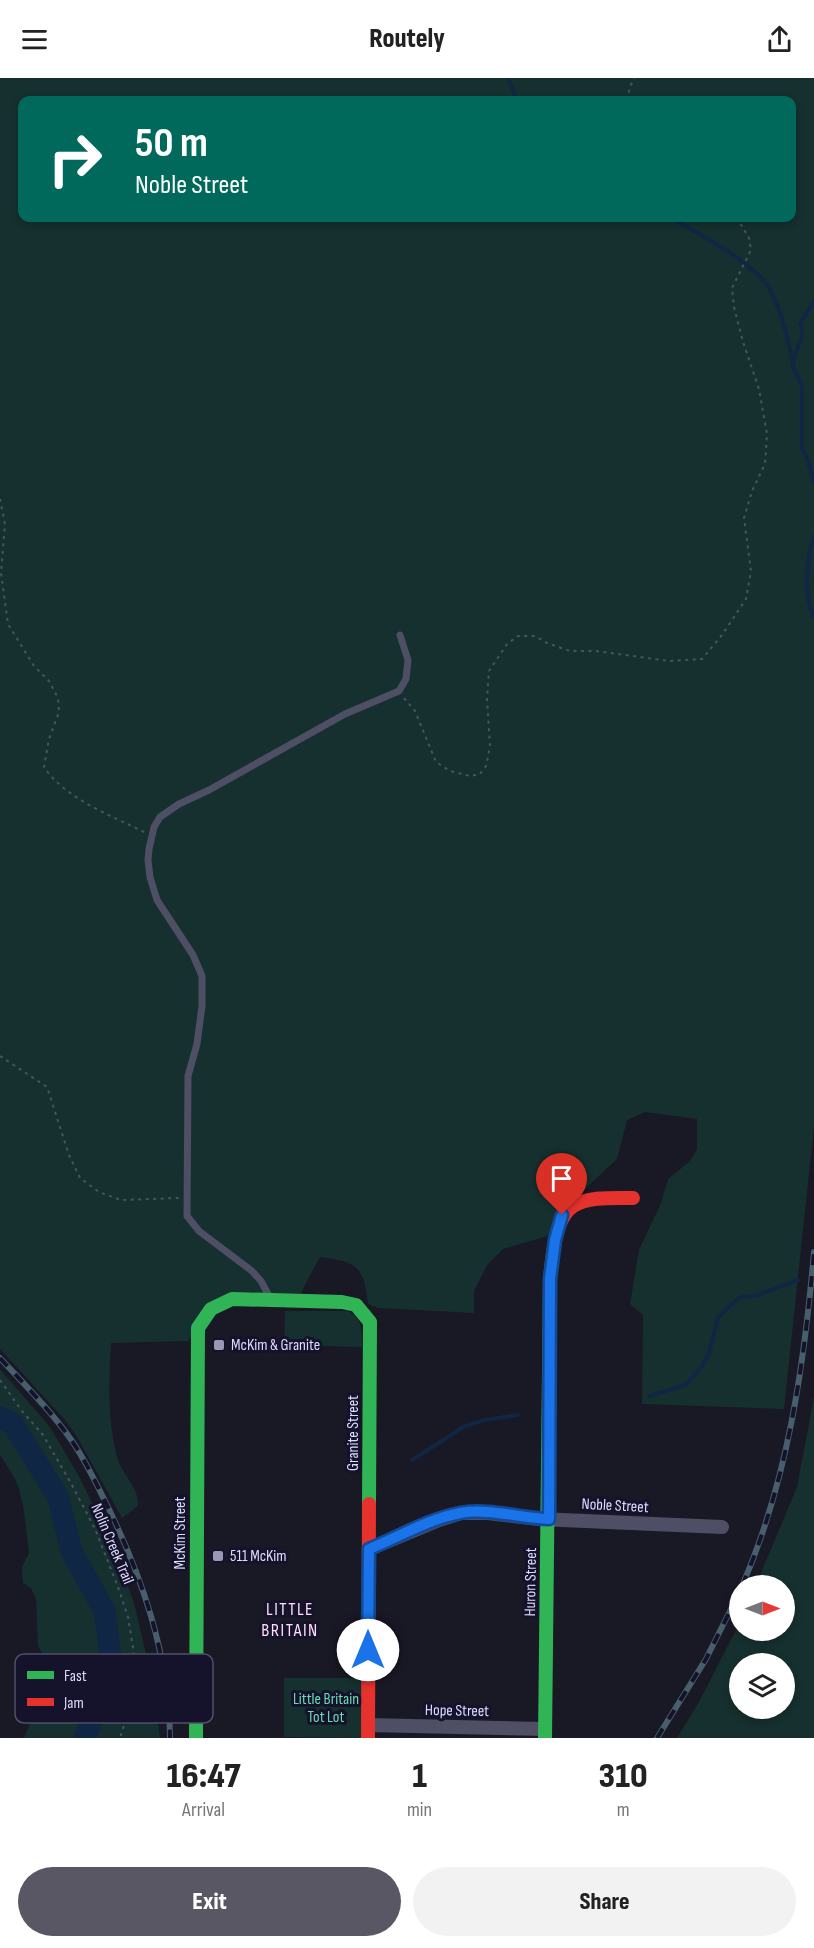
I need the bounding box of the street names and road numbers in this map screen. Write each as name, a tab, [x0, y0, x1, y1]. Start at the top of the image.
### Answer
street label: Granite Street	[344, 1395, 363, 1471]
street label: Noble Street	[581, 1495, 649, 1517]
street label: McKim Street	[171, 1497, 190, 1569]
street label: Nolin Creek Trail	[86, 1501, 138, 1587]
street label: Huron Street	[521, 1547, 541, 1617]
street label: Hope Street	[425, 1701, 489, 1721]

